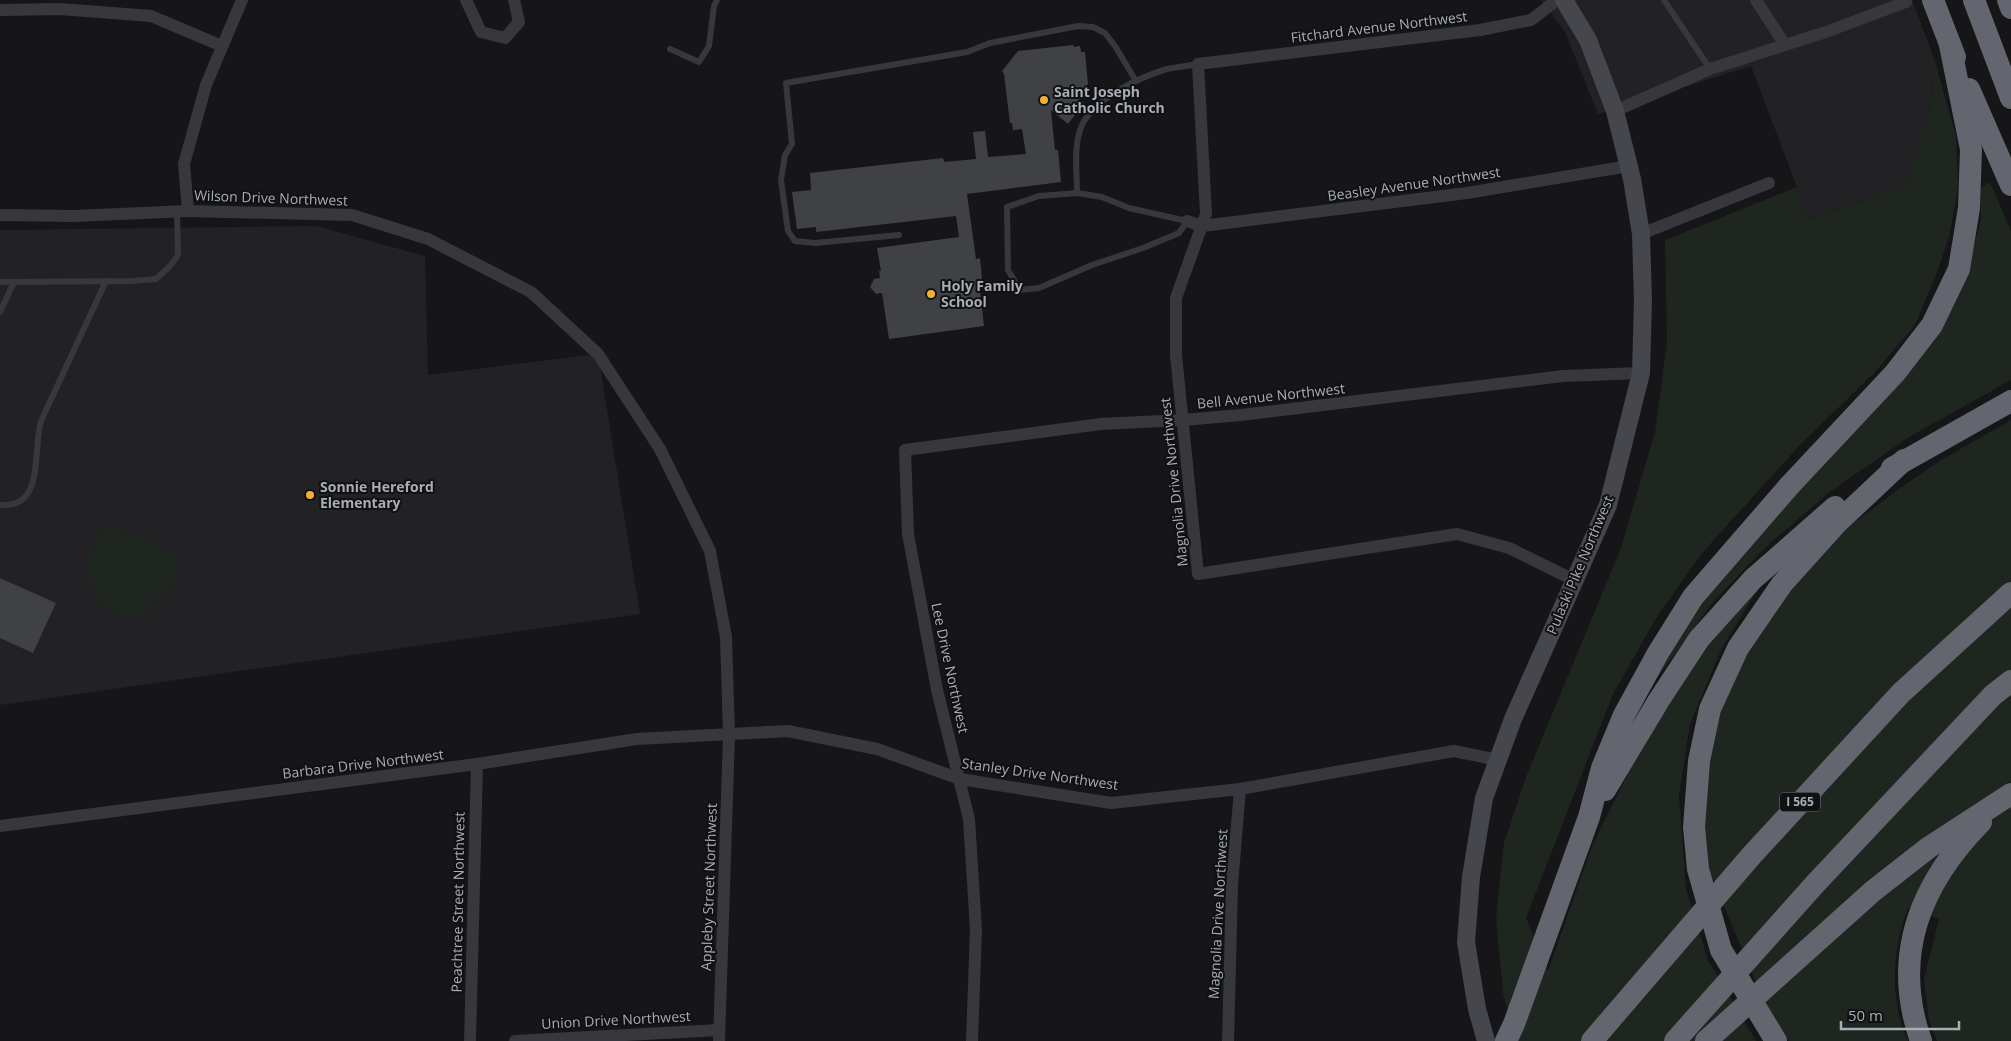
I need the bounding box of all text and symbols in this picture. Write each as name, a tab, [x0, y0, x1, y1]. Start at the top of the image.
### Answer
street label: Fitchard Avenue Northwest	[1290, 6, 1468, 47]
place label: Saint Joseph Catholic Church	[1054, 82, 1165, 117]
marker: Saint Joseph Catholic Church	[1038, 94, 1050, 106]
street label: Beasley Avenue Northwest	[1326, 162, 1502, 205]
street label: Wilson Drive Northwest	[194, 185, 348, 210]
place label: Holy Family School	[941, 276, 1023, 311]
marker: Holy Family School	[925, 288, 937, 300]
street label: Bell Avenue Northwest	[1196, 378, 1346, 413]
street label: Magnolia Drive Northwest	[1155, 397, 1192, 568]
place label: Sonnie Hereford Elementary	[320, 477, 434, 512]
marker: Sonnie Hereford Elementary	[304, 489, 316, 501]
street label: Pulaski Pike Northwest	[1542, 493, 1617, 637]
street label: Lee Drive Northwest	[927, 601, 974, 735]
street label: Barbara Drive Northwest	[281, 744, 445, 783]
street label: Stanley Drive Northwest	[961, 753, 1119, 794]
road number: I 565	[1780, 792, 1820, 812]
street label: Appleby Street Northwest	[696, 803, 721, 971]
street label: Peachtree Street Northwest	[446, 811, 469, 993]
street label: Magnolia Drive Northwest	[1204, 829, 1231, 999]
scale bar	[1841, 998, 1958, 1030]
text: 50 m	[1848, 1005, 1883, 1025]
street label: Union Drive Northwest	[541, 1006, 691, 1033]

